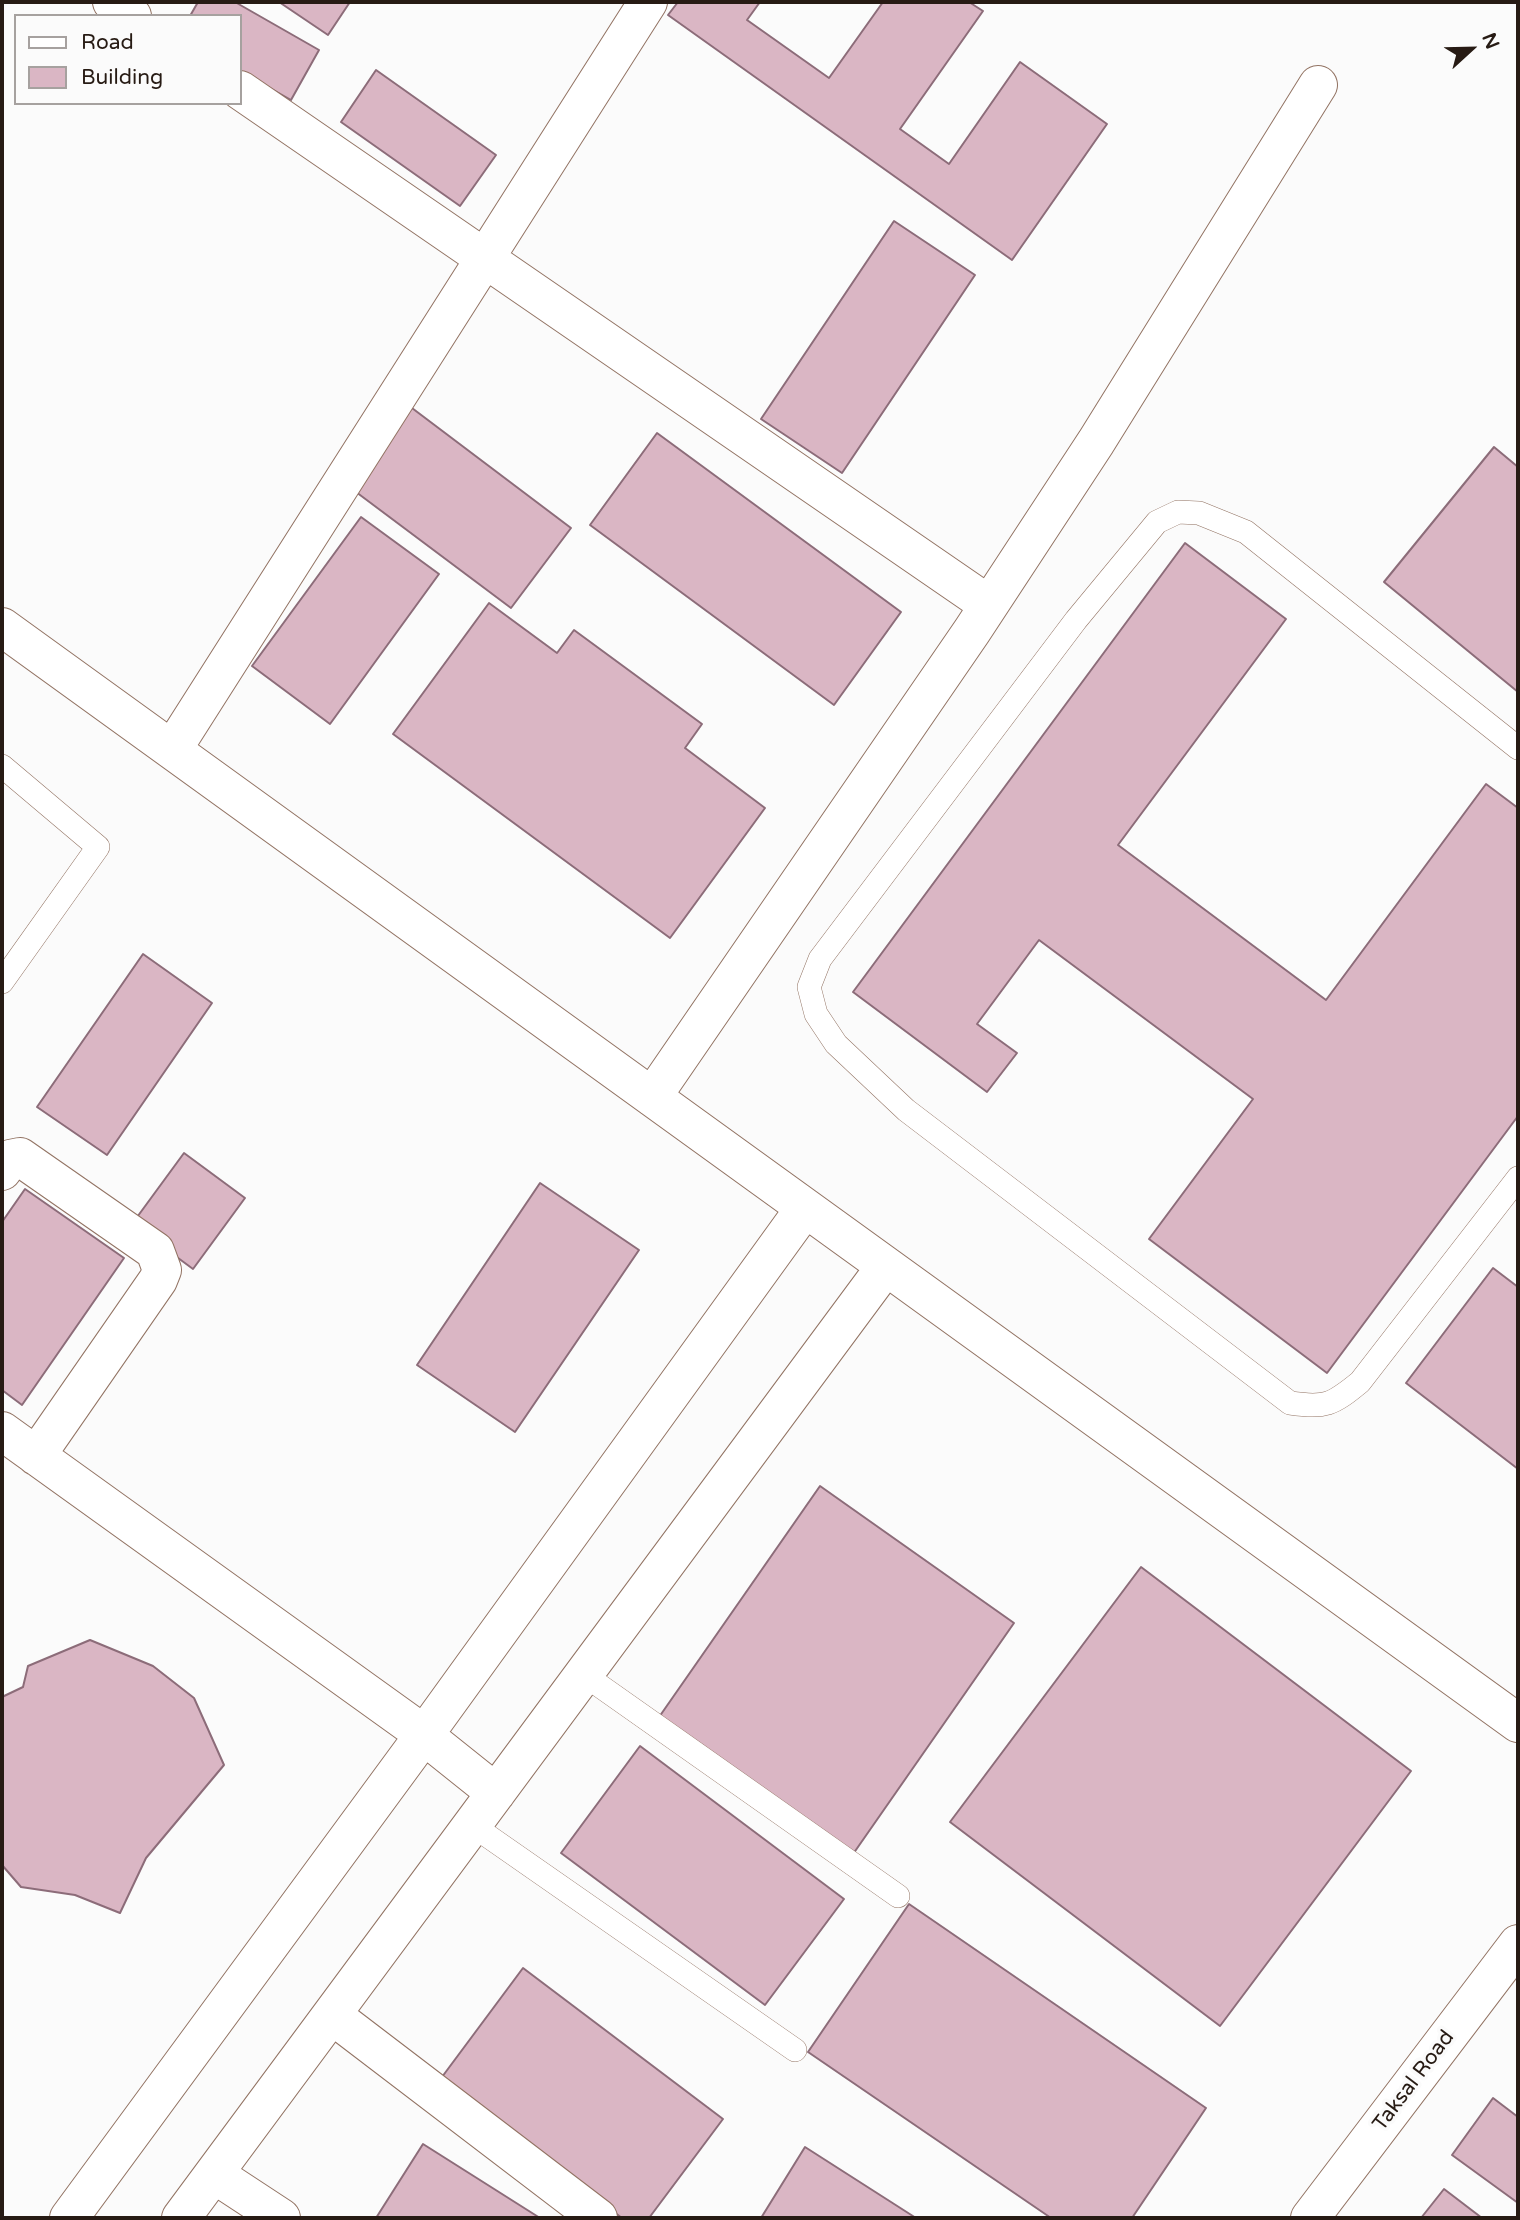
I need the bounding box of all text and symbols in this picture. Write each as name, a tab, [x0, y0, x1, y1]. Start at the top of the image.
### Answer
legend	[14, 14, 242, 105]
north arrow	[1436, 14, 1506, 84]
text: Road	[81, 30, 134, 55]
text: N	[1477, 30, 1504, 52]
text: Building	[81, 65, 163, 90]
street label: Taksal Road	[1368, 2026, 1460, 2136]

